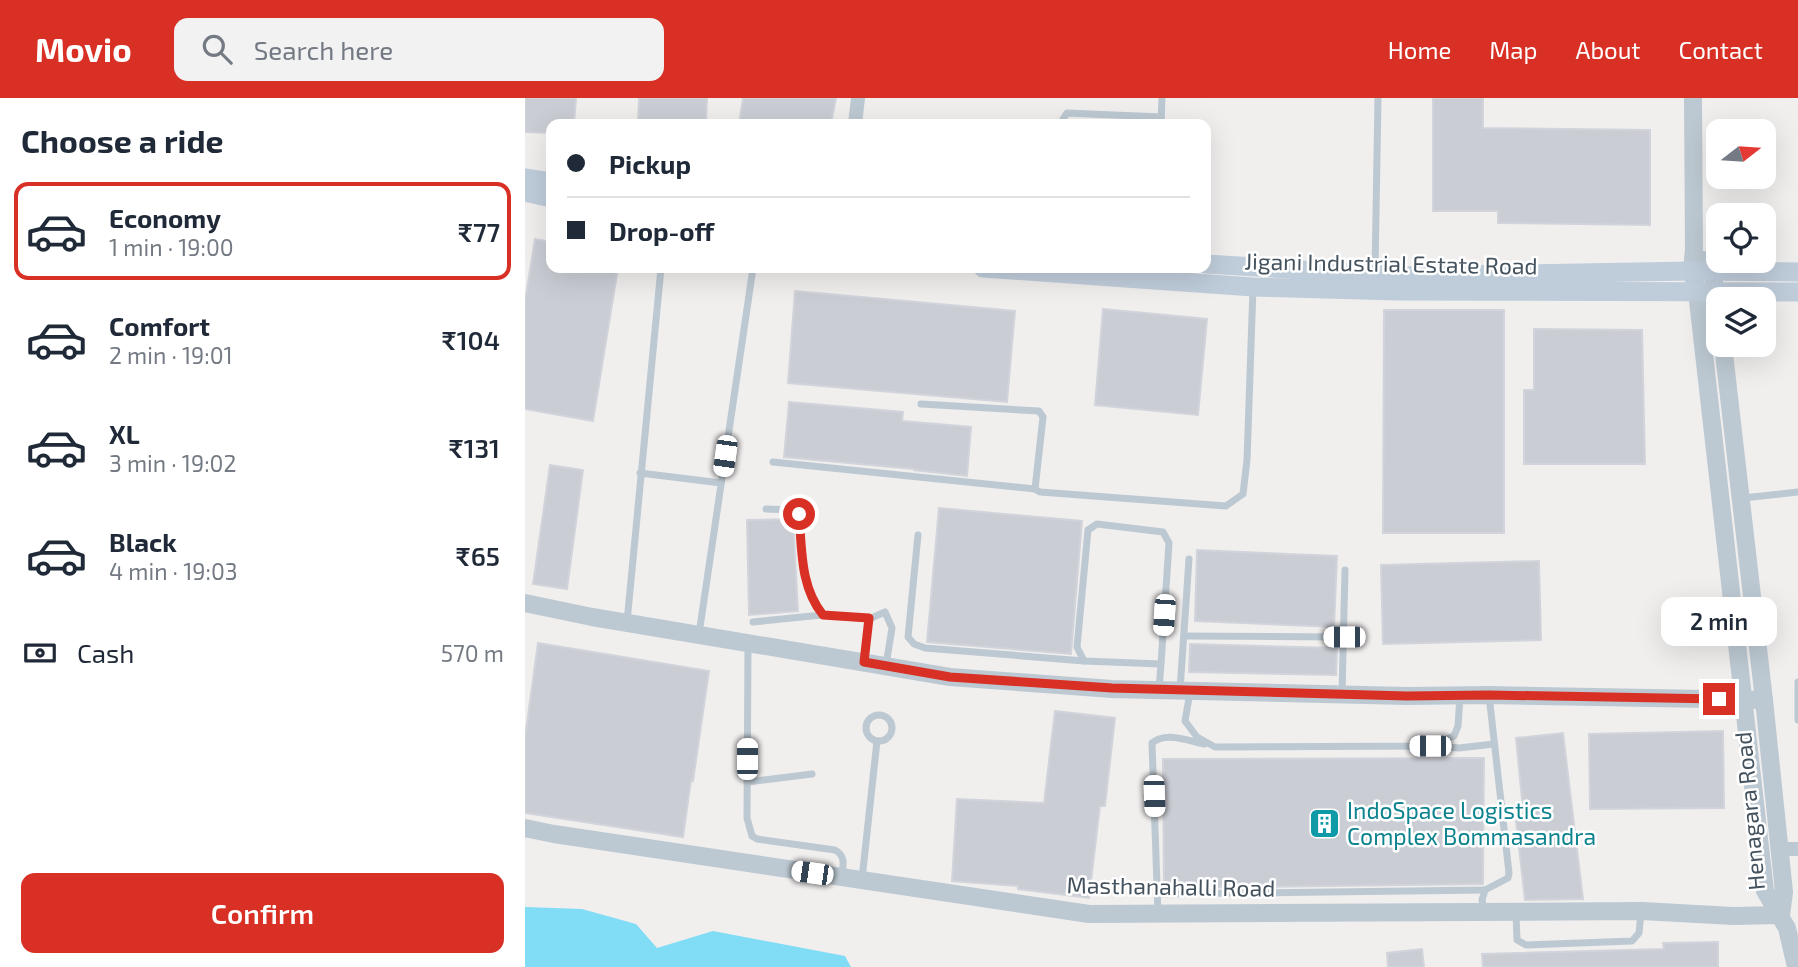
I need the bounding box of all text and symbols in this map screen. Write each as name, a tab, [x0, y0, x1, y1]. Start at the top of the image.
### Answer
search box	[174, 18, 664, 81]
text: Movio	[35, 29, 132, 69]
icon: search	[198, 30, 236, 68]
text: Search here	[254, 34, 393, 65]
text: Home	[1388, 35, 1451, 64]
text: Map	[1489, 35, 1537, 64]
text: About	[1575, 35, 1641, 64]
text: Contact	[1679, 35, 1763, 64]
north arrow	[1706, 119, 1776, 189]
map controls	[1706, 119, 1776, 357]
text: Choose a ride	[21, 121, 224, 159]
text: Pickup	[609, 148, 691, 179]
icon: car	[25, 200, 88, 263]
text: Economy	[109, 202, 221, 233]
button: locate	[1706, 203, 1776, 273]
text: Drop-off	[609, 215, 714, 246]
text: ₹77	[458, 216, 500, 247]
text: 1 min · 19:00	[109, 233, 234, 261]
street label: Jigani Industrial Estate Road	[1244, 246, 1538, 280]
button: layers	[1706, 287, 1776, 357]
icon: car	[25, 308, 88, 371]
text: Comfort	[109, 310, 210, 341]
text: ₹104	[442, 324, 500, 355]
text: 2 min · 19:01	[109, 341, 233, 369]
icon: car	[25, 416, 88, 479]
text: XL	[109, 418, 140, 449]
text: ₹131	[449, 432, 500, 463]
car	[712, 434, 739, 478]
text: 3 min · 19:02	[109, 449, 236, 477]
route start	[783, 498, 815, 530]
icon: car	[25, 524, 88, 587]
text: Black	[109, 526, 177, 557]
text: ₹65	[456, 540, 500, 571]
text: 4 min · 19:03	[109, 557, 238, 585]
car	[1153, 593, 1176, 637]
callout: 2 min	[1661, 598, 1777, 646]
text: 2 min	[1690, 607, 1748, 635]
car	[1324, 627, 1366, 648]
icon: cash	[21, 634, 59, 672]
text: Cash	[77, 637, 134, 668]
text: 570 m	[441, 639, 504, 667]
route end	[1703, 683, 1735, 715]
street label: Henagara Road	[1728, 731, 1770, 892]
car	[1410, 736, 1452, 757]
car	[737, 738, 758, 780]
car	[1143, 775, 1166, 817]
place label: IndoSpace Logistics Complex Bommasandra	[1347, 796, 1596, 850]
building icon: IndoSpace Logistics Complex Bommasandra	[1307, 807, 1341, 841]
car	[790, 860, 835, 886]
street label: Masthanahalli Road	[1066, 870, 1276, 902]
button: Confirm	[21, 873, 504, 953]

